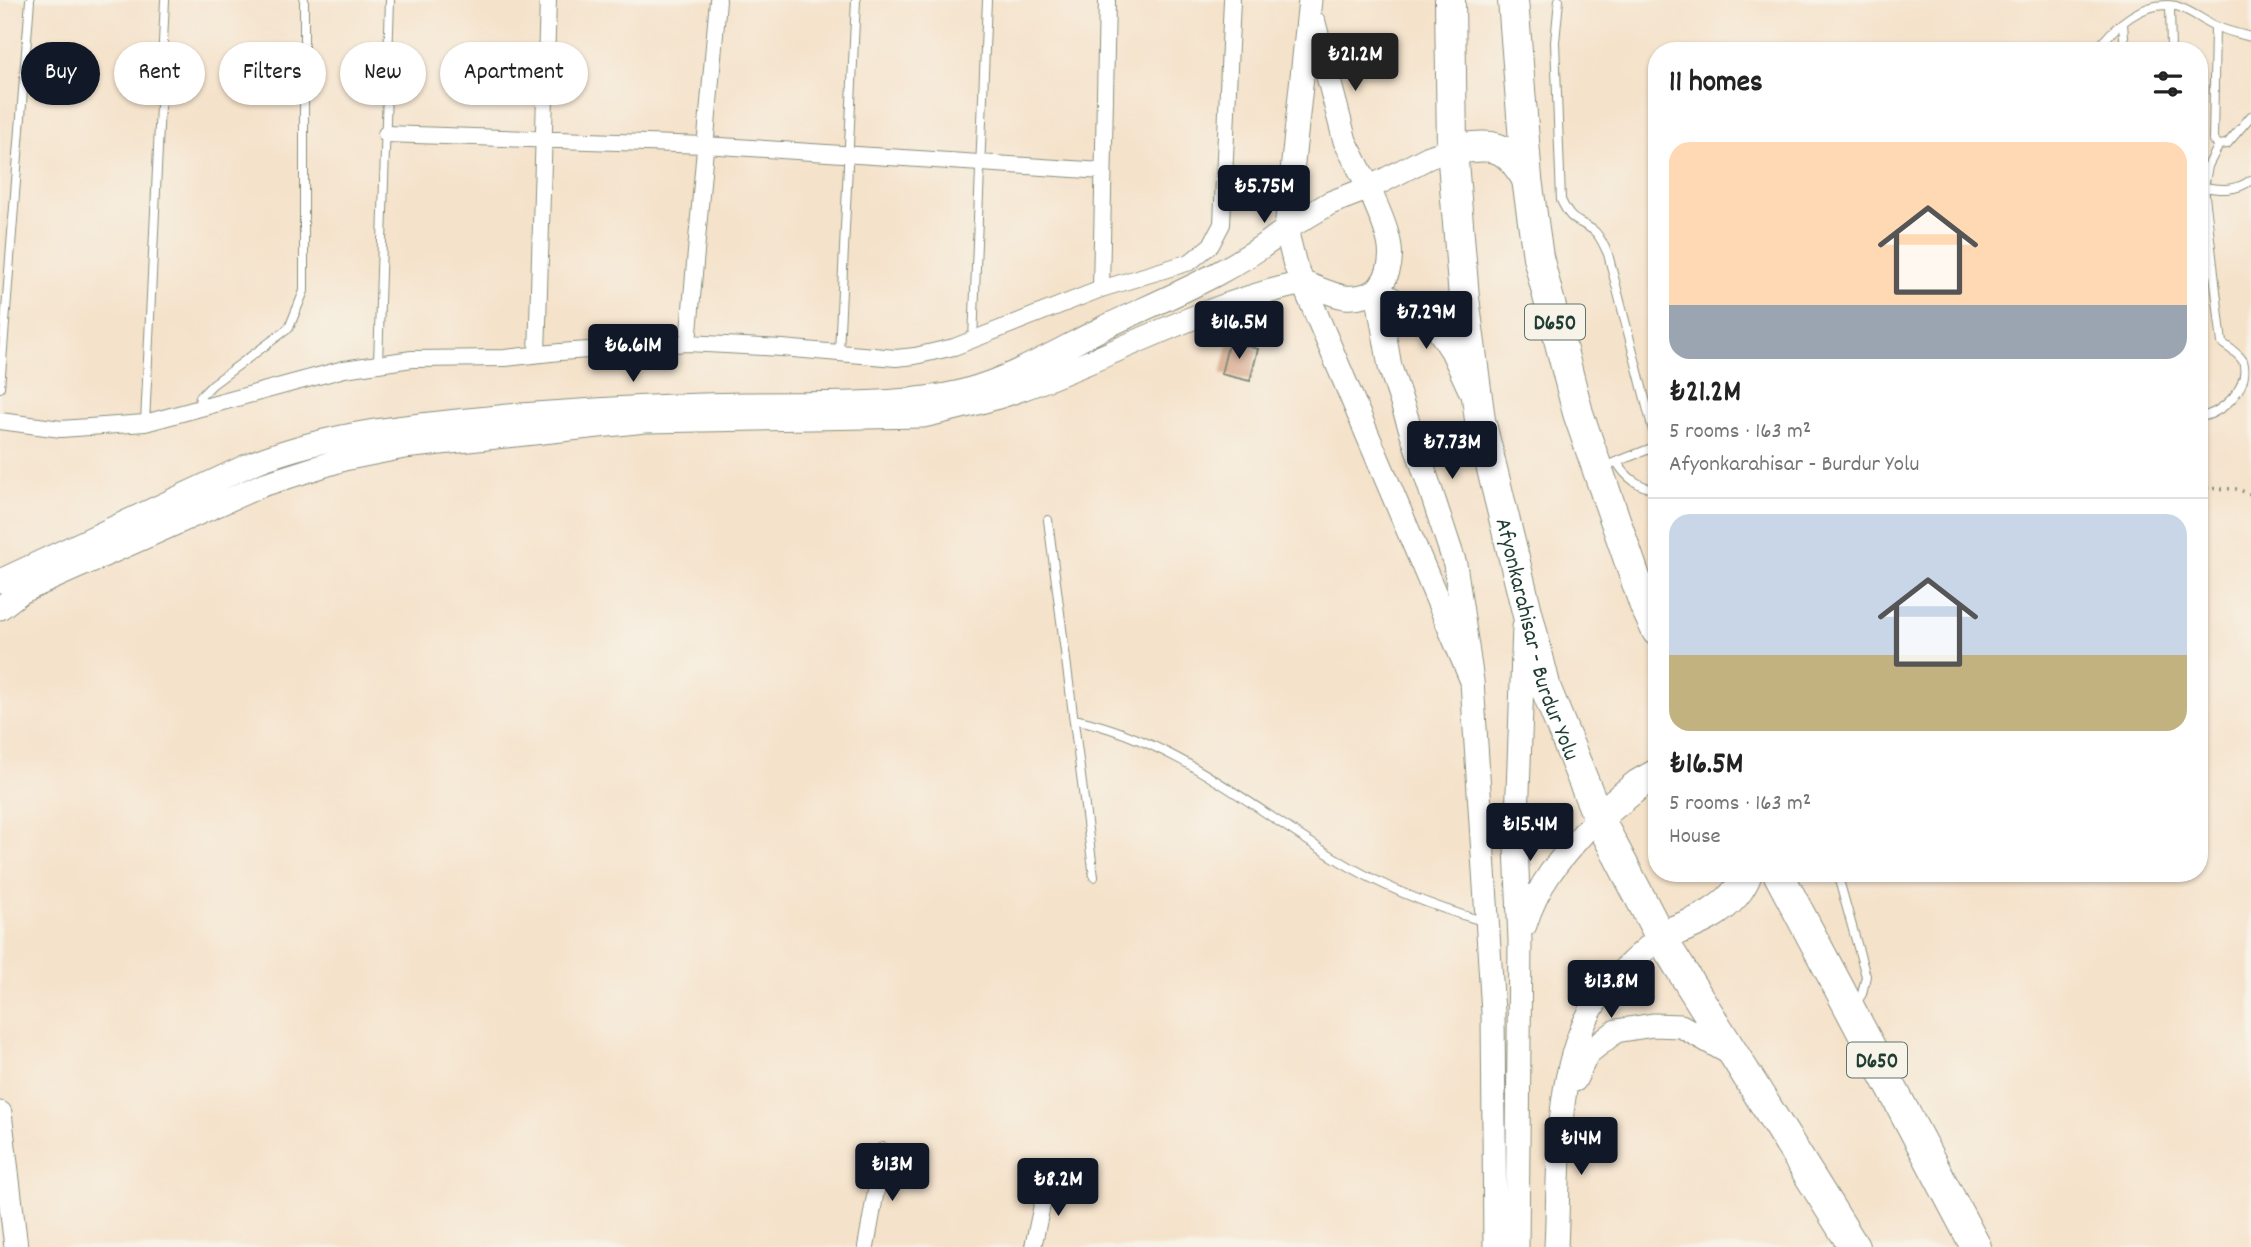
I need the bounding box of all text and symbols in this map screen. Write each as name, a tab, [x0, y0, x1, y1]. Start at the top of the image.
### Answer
pin: ₺21.2M	[1298, 34, 1412, 93]
text: ₺21.2M	[1327, 39, 1383, 72]
chip: Buy	[21, 42, 100, 105]
chip: Rent	[114, 42, 205, 105]
chip: Filters	[219, 42, 326, 105]
chip: New	[340, 42, 426, 105]
chip: Apartment	[440, 42, 588, 105]
text: 11 homes	[1669, 63, 1763, 106]
icon: filters	[2149, 65, 2187, 103]
pin: ₺5.75M	[1207, 166, 1321, 225]
text: ₺5.75M	[1234, 171, 1294, 204]
icon: home	[1865, 187, 1991, 313]
pin: ₺7.29M	[1369, 292, 1483, 351]
text: ₺7.29M	[1396, 297, 1456, 330]
pin: ₺16.5M	[1182, 302, 1296, 361]
road number: D650	[1525, 304, 1585, 340]
text: ₺16.5M	[1210, 307, 1268, 340]
pin: ₺6.61M	[576, 324, 690, 384]
text: ₺6.61M	[604, 330, 662, 363]
text: ₺21.2M	[1669, 373, 1741, 416]
text: 5 rooms · 163 m²	[1669, 416, 1811, 449]
pin: ₺7.73M	[1395, 421, 1509, 481]
text: ₺7.73M	[1423, 427, 1481, 460]
text: Afyonkarahisar - Burdur Yolu	[1669, 449, 1919, 482]
street label: Afyonkarahisar - Burdur Yolu	[1485, 515, 1586, 766]
icon: home	[1865, 559, 1991, 685]
text: ₺16.5M	[1669, 745, 1743, 788]
text: 5 rooms · 163 m²	[1669, 788, 1811, 821]
pin: ₺15.4M	[1473, 804, 1587, 863]
text: ₺15.4M	[1502, 809, 1558, 842]
text: House	[1669, 821, 1721, 854]
pin: ₺13.8M	[1554, 960, 1668, 1020]
text: ₺13.8M	[1584, 966, 1638, 999]
road number: D650	[1847, 1042, 1907, 1078]
pin: ₺14M	[1540, 1118, 1622, 1177]
text: ₺14M	[1561, 1123, 1601, 1156]
pin: ₺13M	[851, 1144, 933, 1203]
text: ₺13M	[871, 1149, 913, 1182]
pin: ₺8.2M	[1009, 1158, 1107, 1218]
text: ₺8.2M	[1033, 1164, 1083, 1197]

